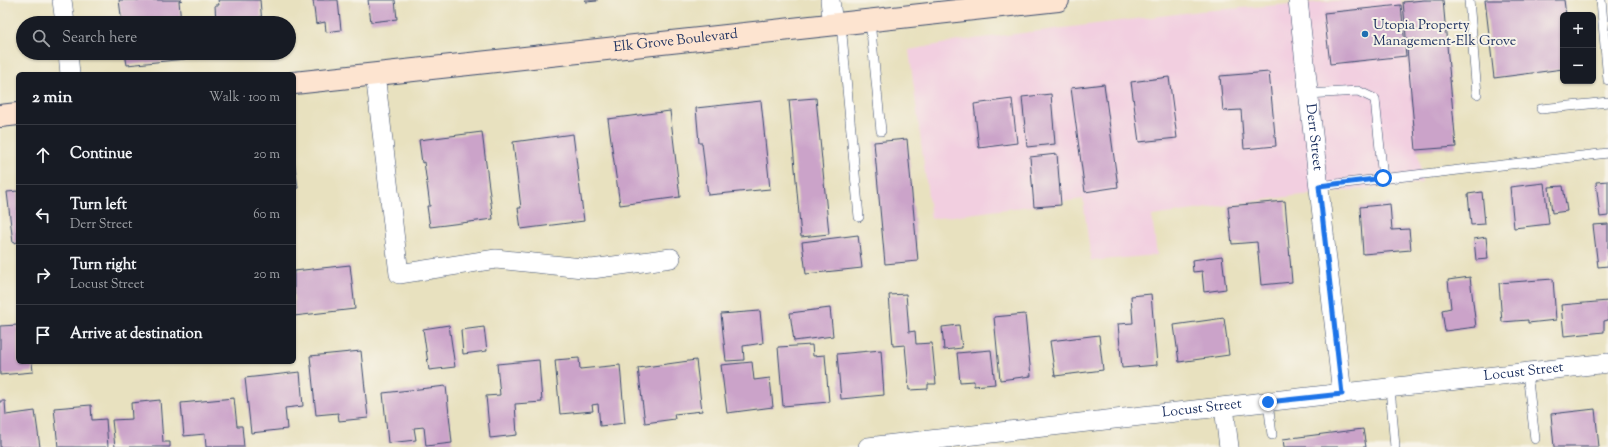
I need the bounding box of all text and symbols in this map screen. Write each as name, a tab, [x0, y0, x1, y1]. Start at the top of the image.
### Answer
map controls	[1560, 12, 1596, 84]
button: +	[1560, 12, 1596, 48]
search box	[16, 16, 296, 60]
place label: Utopia Property Management-Elk Grove	[1373, 16, 1516, 52]
street label: Elk Grove Boulevard	[613, 25, 739, 58]
icon: search	[30, 27, 52, 49]
text: Search here	[62, 28, 137, 49]
marker: Utopia Property Management-Elk Grove	[1360, 29, 1370, 39]
button: −	[1560, 48, 1596, 84]
text: 2 min	[32, 86, 73, 110]
text: Walk · 100 m	[209, 89, 280, 107]
street label: Derr Street	[1300, 103, 1327, 172]
icon: ahead	[32, 144, 54, 166]
text: Continue	[70, 144, 132, 165]
text: 20 m	[254, 146, 280, 164]
route start	[1374, 169, 1392, 187]
text: Turn left	[70, 195, 127, 216]
icon: left	[32, 204, 54, 226]
text: 60 m	[253, 206, 280, 224]
text: Derr Street	[70, 216, 132, 234]
text: Turn right	[70, 255, 136, 276]
icon: right	[32, 264, 54, 286]
text: 20 m	[254, 266, 280, 284]
text: Locust Street	[70, 276, 144, 294]
icon: arrive	[32, 324, 54, 346]
text: Arrive at destination	[70, 324, 203, 345]
street label: Locust Street	[1483, 358, 1565, 387]
route end	[1259, 393, 1277, 411]
street label: Locust Street	[1161, 395, 1243, 424]

